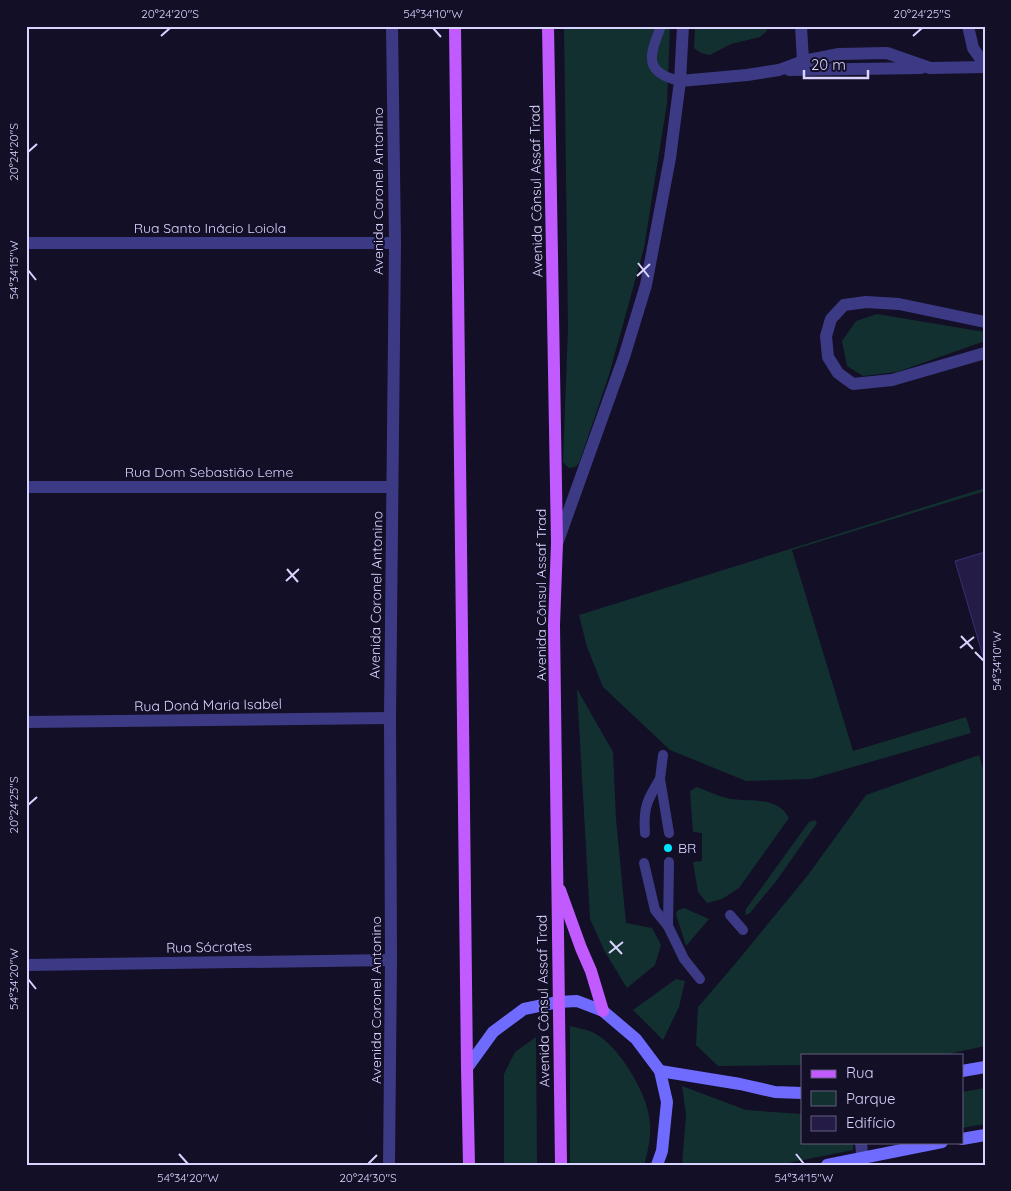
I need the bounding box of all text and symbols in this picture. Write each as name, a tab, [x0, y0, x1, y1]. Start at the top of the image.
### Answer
text: 20°24'20"S	[141, 6, 199, 21]
text: 54°34'10"W	[403, 6, 463, 21]
text: 20°24'25"S	[893, 6, 951, 21]
scale bar	[804, 48, 867, 80]
text: 20 m	[811, 55, 846, 74]
street label: Avenida Cônsul Assaf Trad	[525, 105, 547, 277]
street label: Avenida Coronel Antonino	[369, 107, 387, 275]
text: 20°24'20"S	[6, 123, 21, 181]
street label: Rua Santo Inácio Loiola	[134, 219, 286, 237]
text: 54°34'15"W	[6, 240, 21, 299]
street label: Rua Dom Sebastião Leme	[125, 463, 293, 481]
street label: Avenida Cônsul Assaf Trad	[532, 509, 550, 681]
street label: Avenida Coronel Antonino	[366, 511, 386, 679]
text: 54°34'10"W	[989, 631, 1004, 691]
street label: Rua Doná Maria Isabel	[134, 695, 282, 715]
text: 20°24'25"S	[6, 776, 21, 834]
place label: BR	[678, 839, 697, 857]
marker: BR	[662, 842, 674, 854]
street label: Avenida Cônsul Assaf Trad	[532, 915, 554, 1087]
street label: Avenida Coronel Antonino	[367, 916, 385, 1084]
street label: Rua Sócrates	[166, 937, 252, 957]
text: 54°34'20"W	[6, 948, 21, 1010]
legend	[801, 1054, 964, 1144]
text: Rua	[846, 1063, 874, 1082]
text: Parque	[846, 1089, 896, 1108]
text: Edifício	[846, 1113, 895, 1132]
text: 54°34'20"W	[157, 1170, 219, 1185]
text: 20°24'30"S	[339, 1170, 397, 1185]
text: 54°34'15"W	[775, 1170, 834, 1185]

